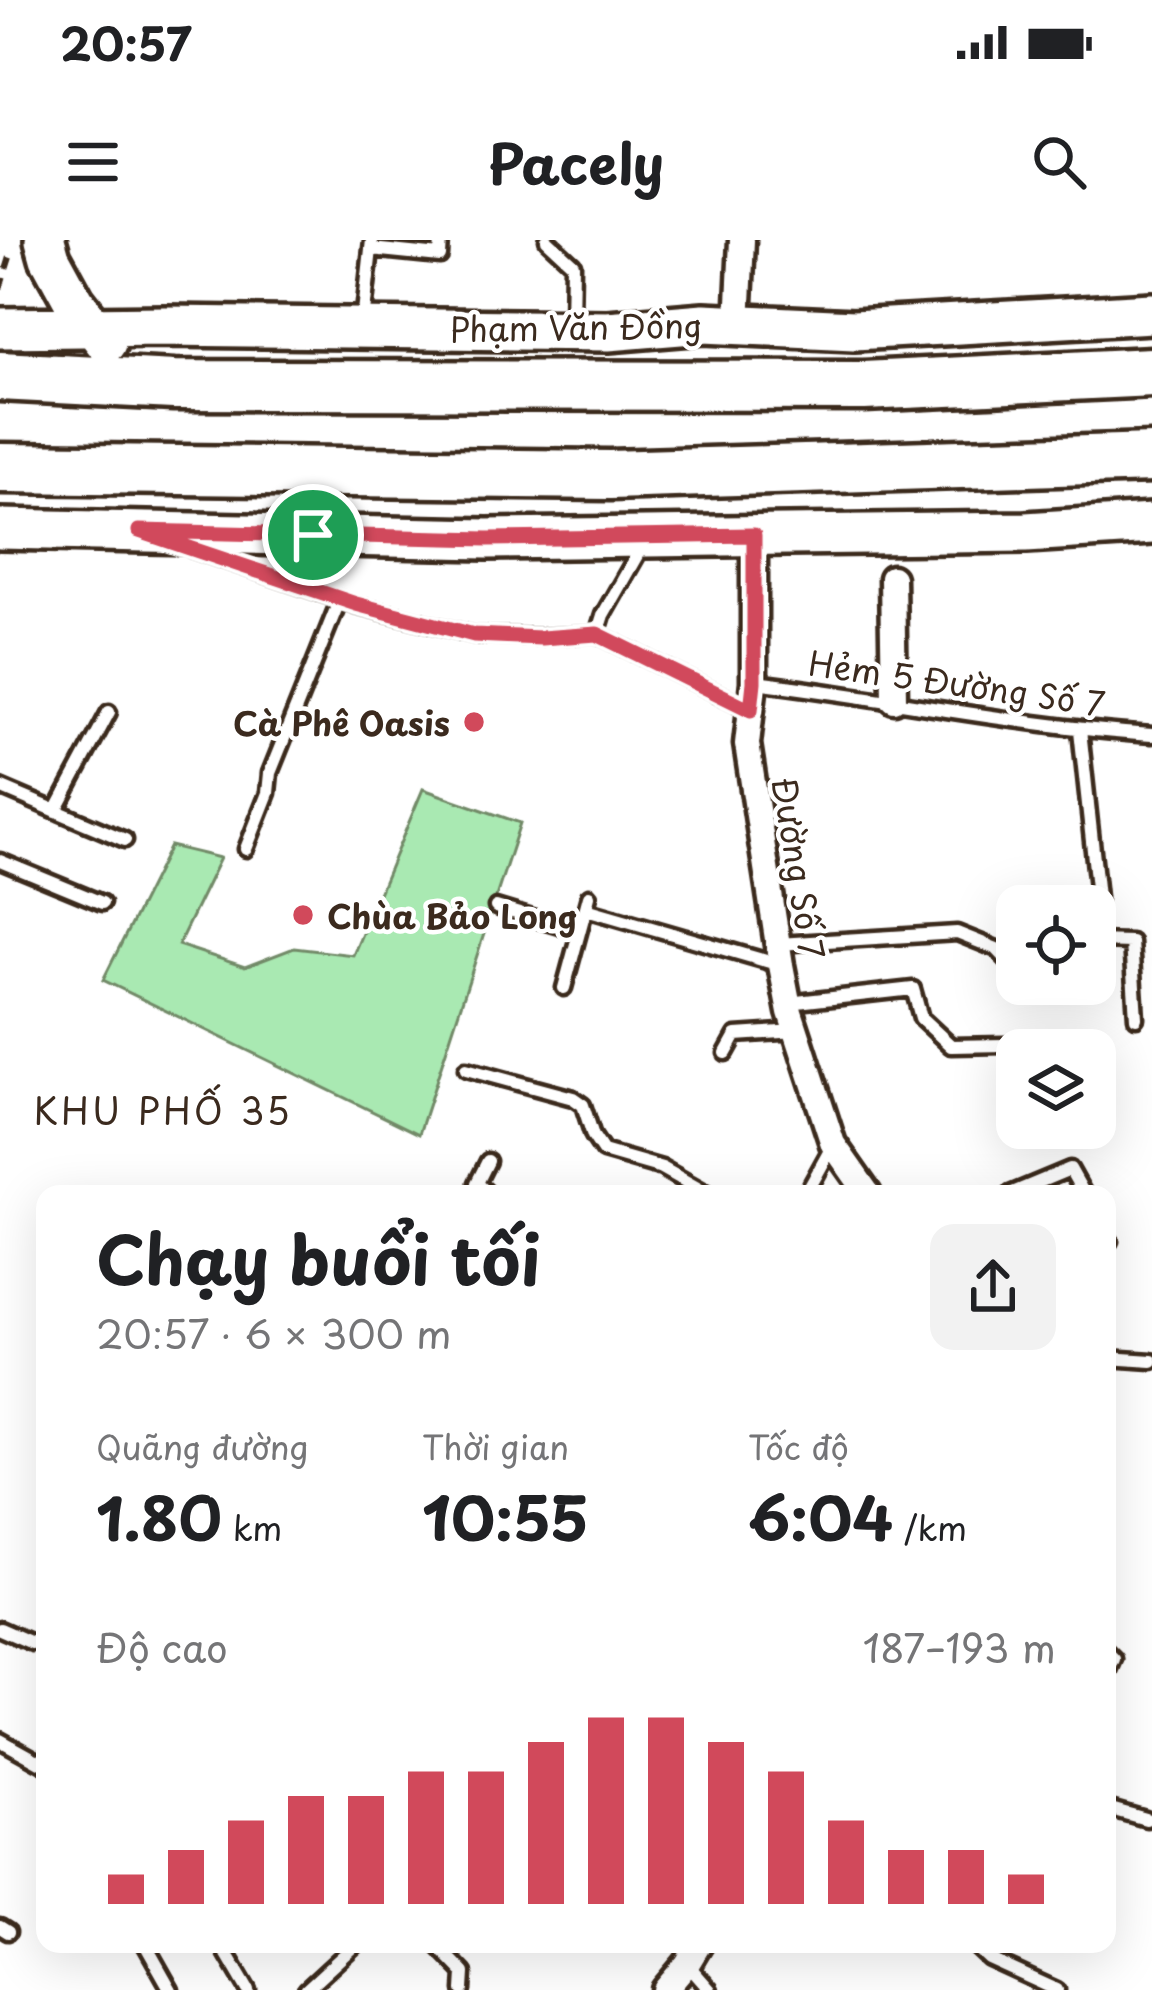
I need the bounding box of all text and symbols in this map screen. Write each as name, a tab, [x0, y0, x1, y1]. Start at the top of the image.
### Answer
text: 20:57	[60, 8, 192, 76]
text: Pacely	[488, 122, 664, 203]
icon: menu	[60, 129, 126, 195]
icon: search	[1026, 129, 1092, 195]
street label: Phạm Văn Đồng	[449, 299, 703, 353]
pin	[262, 484, 364, 586]
icon: arrive	[280, 502, 346, 568]
street label: Hẻm 5 Đường Số 7	[806, 636, 1108, 728]
place label: Cà Phê Oasis	[233, 697, 450, 747]
marker: Cà Phê Oasis	[461, 709, 487, 735]
street label: Đường Số 7	[761, 774, 839, 962]
map controls	[996, 885, 1116, 1149]
button: locate	[996, 885, 1116, 1005]
place label: Chùa Bảo Long	[327, 890, 578, 940]
marker: Chùa Bảo Long	[290, 902, 316, 928]
button: layers	[996, 1029, 1116, 1149]
district label: KHU PHỐ 35	[33, 1083, 293, 1137]
text: Chạy buổi tối	[96, 1208, 541, 1307]
button: share	[930, 1224, 1056, 1350]
text: 20:57 · 6 × 300 m	[96, 1303, 452, 1362]
text: Quãng đường	[96, 1421, 309, 1471]
text: Thời gian	[422, 1421, 569, 1471]
text: Tốc độ	[748, 1421, 849, 1471]
text: 1.80	[96, 1471, 222, 1561]
text: 10:55	[422, 1471, 589, 1561]
text: 6:04	[748, 1471, 893, 1561]
text: km	[222, 1502, 282, 1552]
text: /km	[893, 1502, 967, 1552]
text: Độ cao	[96, 1617, 228, 1676]
text: 187–193 m	[863, 1617, 1056, 1676]

